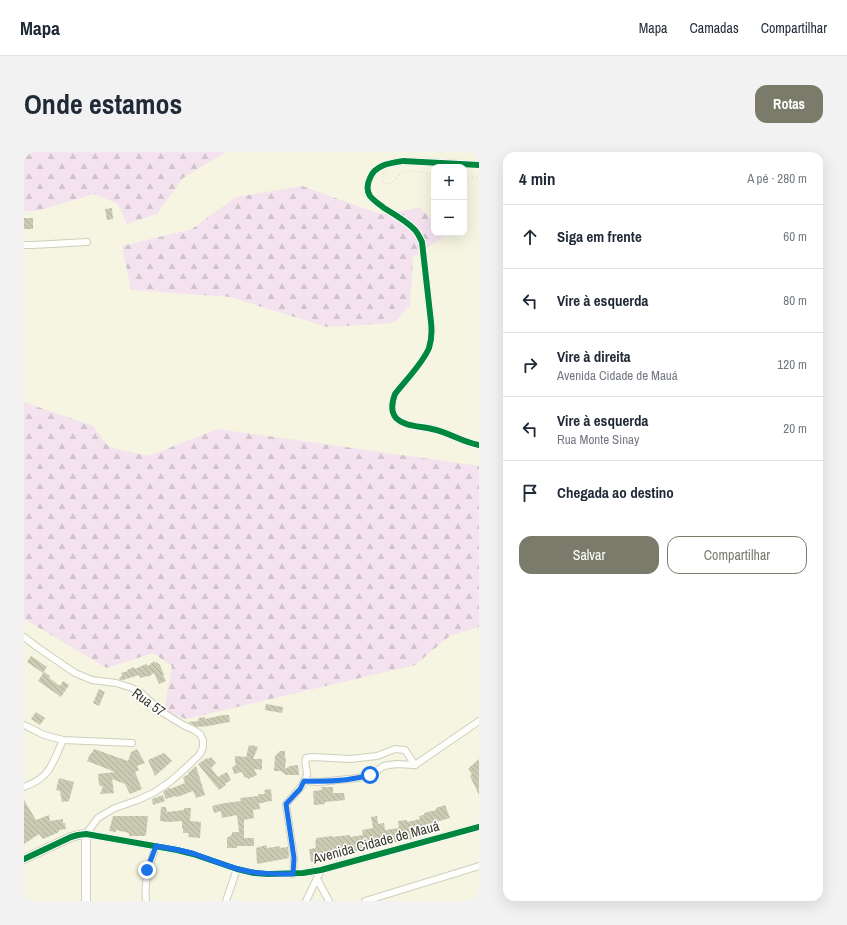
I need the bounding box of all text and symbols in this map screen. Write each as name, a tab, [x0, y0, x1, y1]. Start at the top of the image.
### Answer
text: Mapa	[20, 15, 60, 41]
text: Mapa	[639, 19, 668, 37]
text: Camadas	[690, 19, 739, 37]
text: Compartilhar	[761, 19, 827, 37]
text: Onde estamos	[24, 85, 182, 123]
button: Rotas	[755, 85, 823, 123]
map controls	[431, 164, 467, 236]
button: +	[431, 164, 467, 200]
text: 4 min	[519, 167, 555, 190]
text: A pé · 280 m	[747, 170, 807, 187]
button: −	[431, 200, 467, 236]
icon: ahead	[519, 226, 541, 248]
text: Siga em frente	[557, 226, 642, 247]
text: 60 m	[783, 228, 807, 245]
icon: left	[519, 290, 541, 312]
text: Vire à esquerda	[557, 290, 648, 311]
text: 80 m	[783, 292, 807, 309]
text: Vire à direita	[557, 346, 631, 367]
icon: right	[519, 354, 541, 376]
text: 120 m	[777, 356, 807, 373]
text: Avenida Cidade de Mauá	[557, 367, 678, 384]
text: Vire à esquerda	[557, 410, 648, 431]
icon: left	[519, 418, 541, 440]
text: 20 m	[783, 420, 807, 437]
text: Rua Monte Sinay	[557, 431, 639, 448]
icon: arrive	[519, 482, 541, 504]
text: Chegada ao destino	[557, 482, 674, 503]
button: Salvar	[519, 536, 659, 574]
button: Compartilhar	[667, 536, 807, 574]
street label: Rua 57	[129, 684, 169, 720]
route start	[361, 766, 379, 784]
street label: Avenida Cidade de Mauá	[310, 816, 442, 868]
route end	[138, 861, 156, 879]

